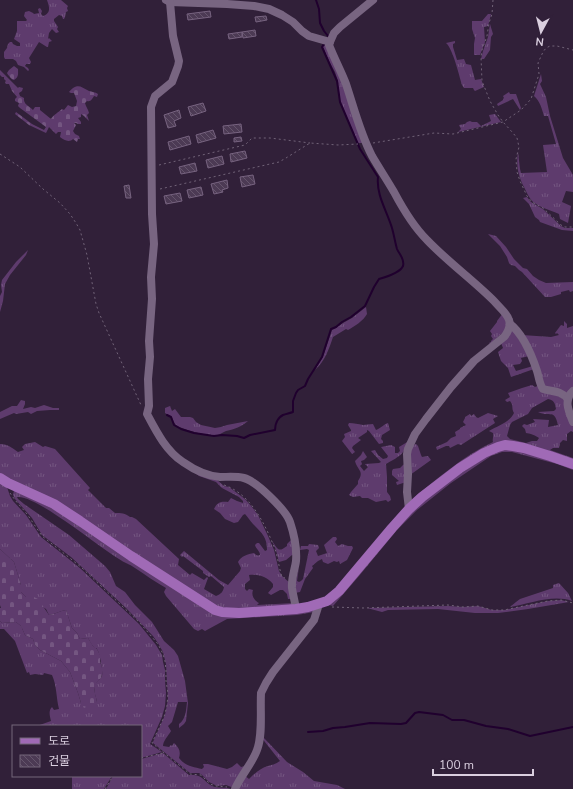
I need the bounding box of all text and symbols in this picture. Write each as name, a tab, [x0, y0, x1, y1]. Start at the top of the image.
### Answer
north arrow	[521, 12, 561, 52]
text: N	[535, 33, 545, 49]
legend	[12, 725, 142, 777]
text: 도로	[48, 733, 70, 749]
scale bar	[433, 751, 533, 777]
text: 건물	[48, 753, 70, 769]
text: 100 m	[439, 757, 474, 773]

